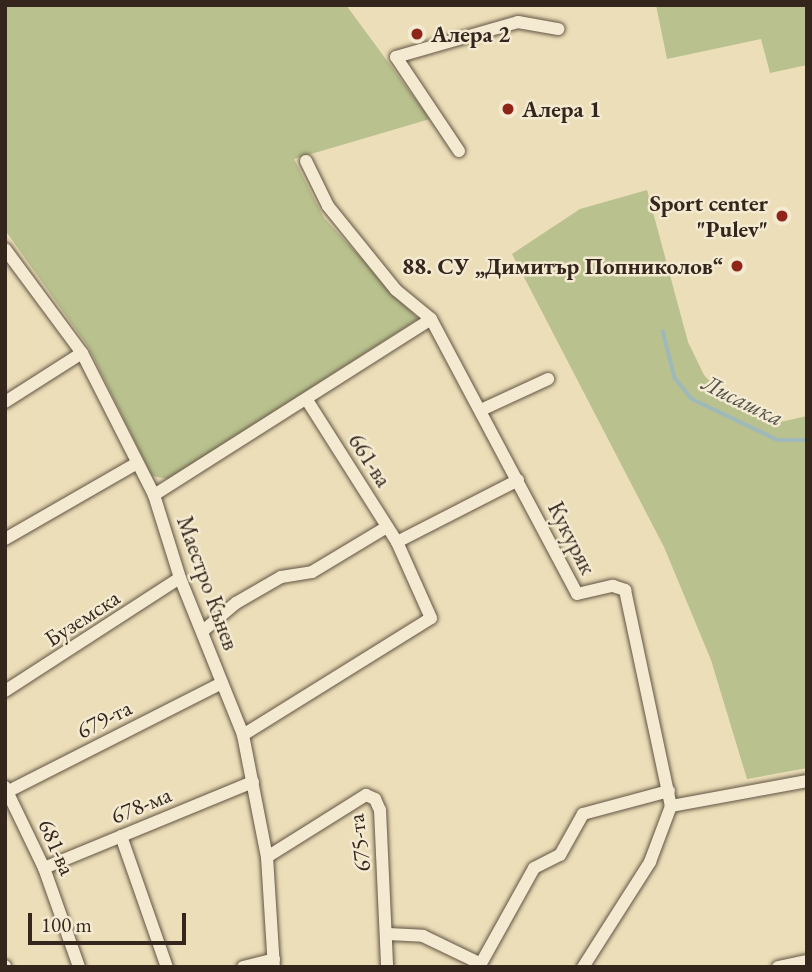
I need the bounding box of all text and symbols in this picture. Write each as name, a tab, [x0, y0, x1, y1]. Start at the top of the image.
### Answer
place label: Алера 2	[431, 20, 510, 48]
marker: Алера 2	[409, 26, 425, 42]
place label: Алера 1	[522, 95, 601, 123]
marker: Алера 1	[500, 101, 516, 117]
place label: Sport center "Pulev"	[649, 189, 768, 243]
marker: Sport center "Pulev"	[774, 208, 790, 224]
place label: 88. СУ „Димитър Попниколов“	[402, 252, 723, 280]
marker: 88. СУ „Димитър Попниколов“	[729, 258, 745, 274]
water label: Лисашка	[698, 368, 788, 432]
street label: 661-ва	[343, 428, 397, 492]
street label: Кукуряк	[542, 497, 602, 579]
street label: Маестро Кънев	[171, 512, 245, 654]
street label: Буземска	[39, 583, 125, 653]
street label: 679-та	[72, 694, 136, 744]
street label: 678-ма	[107, 780, 175, 830]
street label: 675-та	[342, 813, 376, 873]
street label: 681-ва	[33, 815, 81, 879]
scale bar	[32, 898, 189, 942]
text: 100 m	[41, 911, 92, 938]

